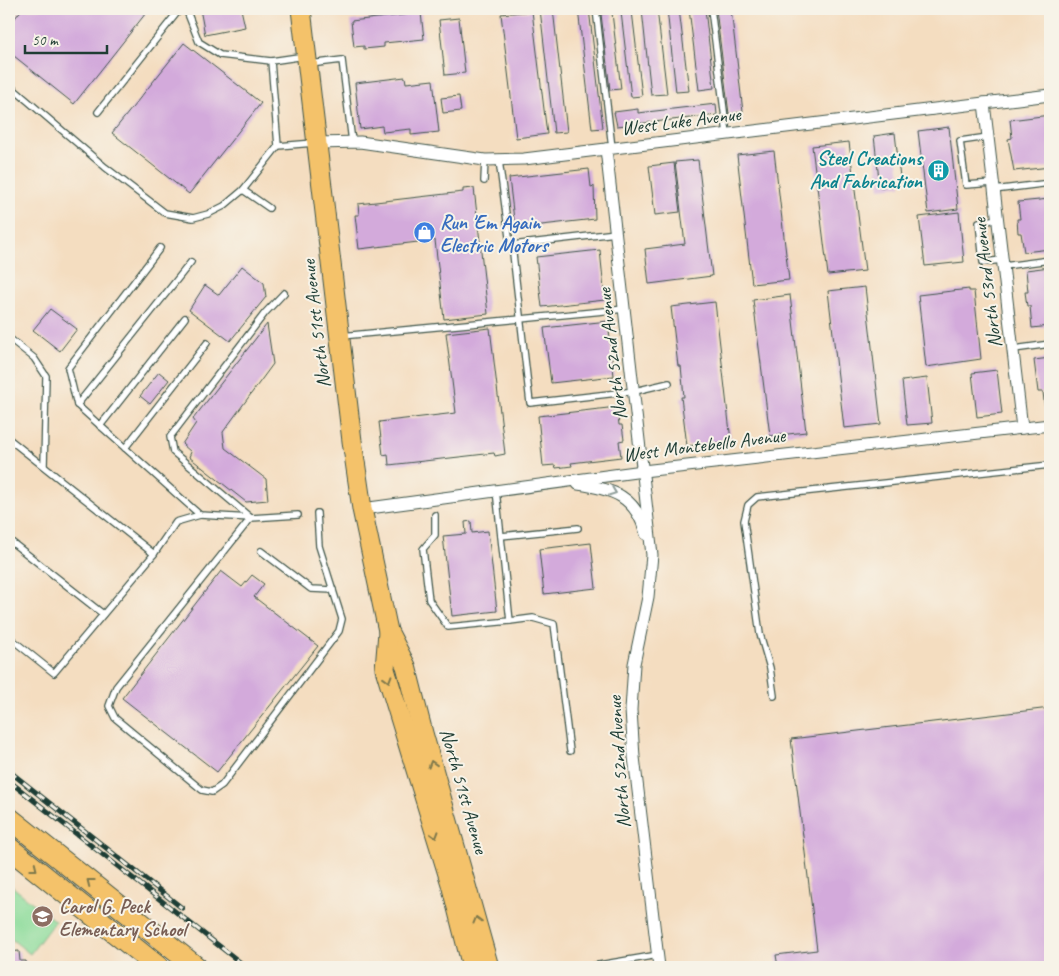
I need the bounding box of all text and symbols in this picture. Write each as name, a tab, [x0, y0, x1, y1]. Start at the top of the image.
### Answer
scale bar	[25, 22, 108, 54]
text: 50 m	[32, 31, 59, 50]
street label: West Luke Avenue	[620, 101, 744, 141]
place label: Steel Creations And Fabrication	[810, 146, 924, 194]
building icon: Steel Creations And Fabrication	[926, 158, 950, 182]
place label: Run 'Em Again Electric Motors	[440, 210, 550, 258]
street label: North 53rd Avenue	[966, 215, 1007, 349]
shop icon: Run 'Em Again Electric Motors	[412, 221, 436, 245]
street label: North 51st Avenue	[296, 257, 336, 390]
street label: North 52nd Avenue	[591, 285, 632, 421]
street label: West Montebello Avenue	[622, 422, 788, 467]
one-way arrow	[608, 486, 617, 496]
one-way arrow	[383, 675, 393, 683]
street label: North 52nd Avenue	[602, 694, 636, 829]
street label: North 51st Avenue	[434, 725, 494, 858]
one-way arrow	[427, 760, 437, 769]
one-way arrow	[430, 830, 440, 838]
one-way arrow	[28, 862, 37, 870]
one-way arrow	[87, 880, 96, 888]
place label: Carol G. Peck Elementary School	[59, 894, 189, 942]
school or university icon: Carol G. Peck Elementary School	[31, 905, 55, 929]
one-way arrow	[472, 916, 483, 925]

